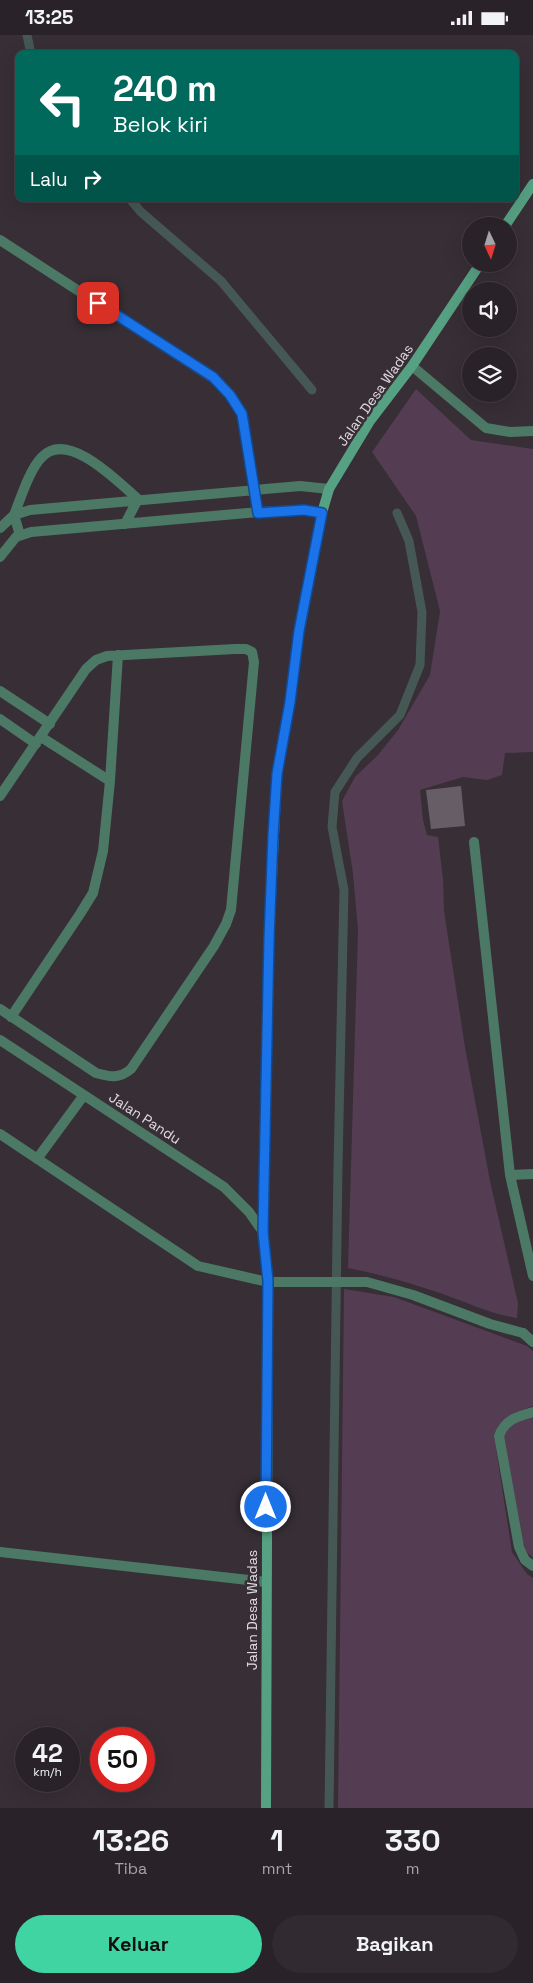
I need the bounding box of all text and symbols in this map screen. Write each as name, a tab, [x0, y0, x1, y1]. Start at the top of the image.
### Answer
text: 13:25	[25, 5, 74, 30]
text: 240 m	[113, 67, 217, 111]
icon: left	[30, 70, 95, 135]
text: Belok kiri	[113, 110, 208, 138]
icon: right	[78, 165, 106, 193]
text: Lalu	[30, 167, 68, 192]
north arrow	[462, 217, 518, 273]
map controls	[462, 217, 517, 402]
pin	[77, 282, 119, 324]
button: sound	[462, 282, 517, 337]
icon: arrive	[84, 289, 112, 317]
street label: Jalan Desa Wadas	[333, 340, 417, 450]
button: layers	[462, 347, 517, 402]
street label: Jalan Pandu	[106, 1088, 184, 1148]
position arrow	[239, 1480, 291, 1532]
street label: Jalan Desa Wadas	[243, 1550, 261, 1670]
speed limit sign: 50	[90, 1727, 155, 1792]
text: 42	[32, 1737, 63, 1769]
text: km/h	[33, 1764, 62, 1780]
text: 13:26	[92, 1821, 169, 1860]
text: 1	[270, 1821, 284, 1860]
text: 330	[385, 1821, 441, 1860]
text: Tiba	[115, 1858, 147, 1879]
text: mnt	[262, 1858, 292, 1879]
text: m	[406, 1858, 420, 1879]
button: Keluar	[15, 1915, 262, 1973]
button: Bagikan	[272, 1915, 518, 1973]

